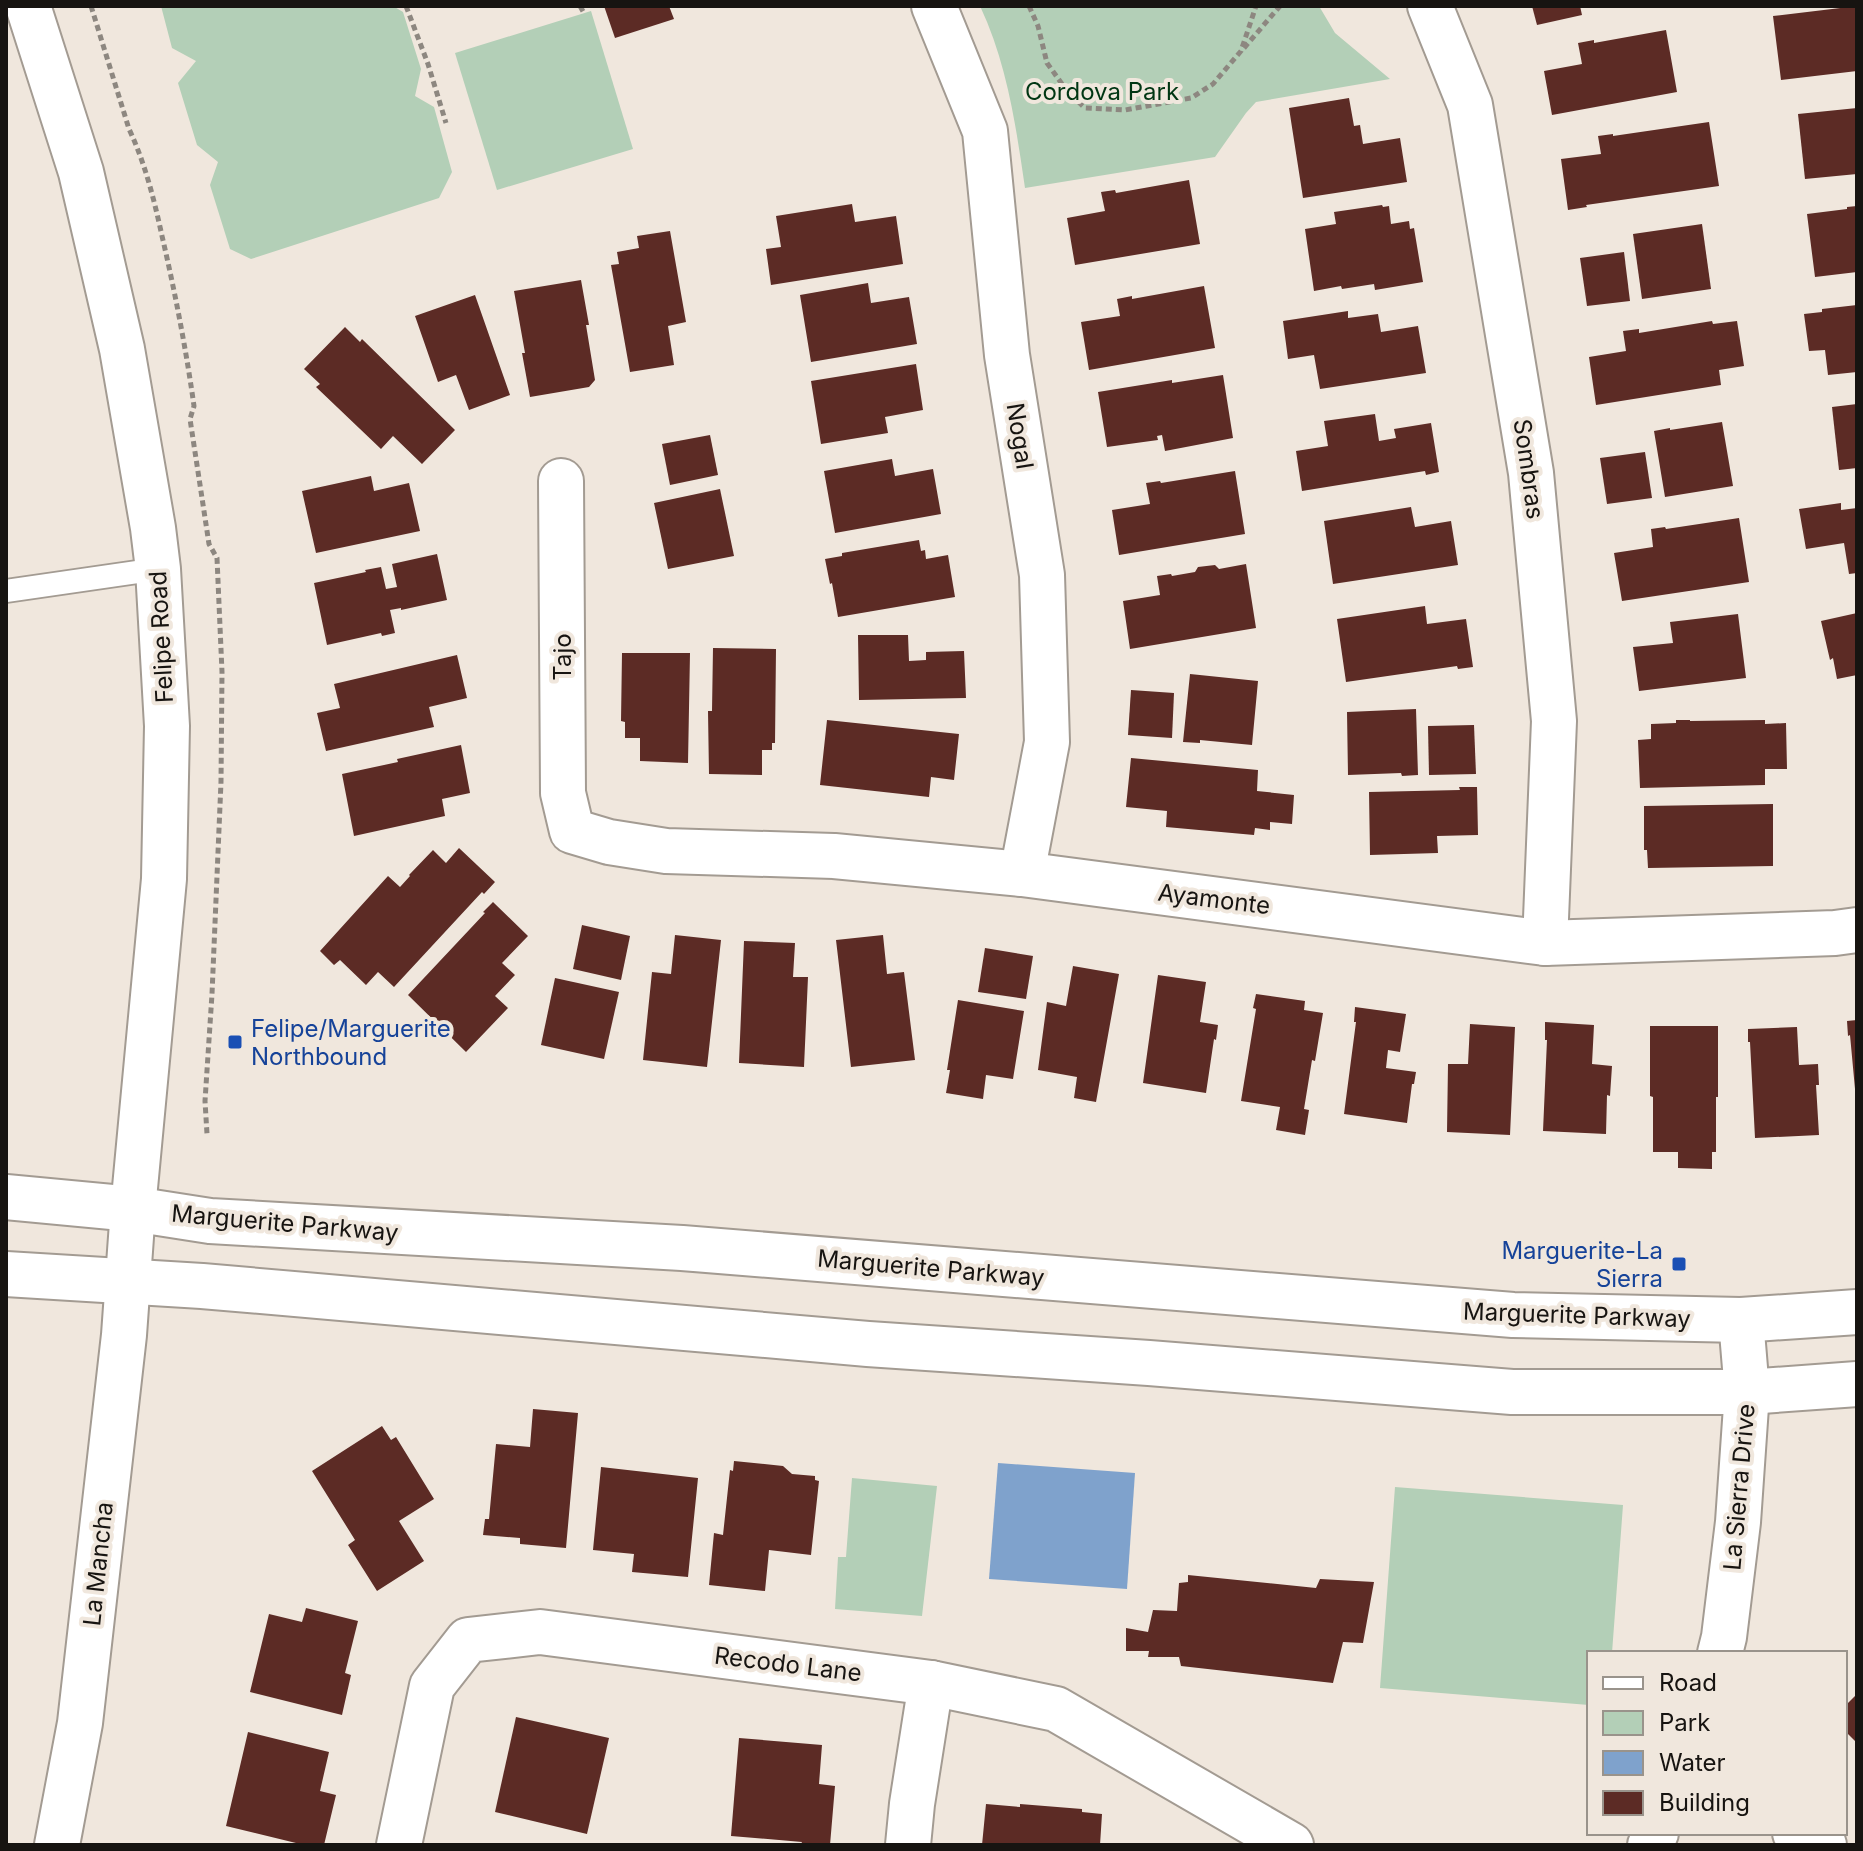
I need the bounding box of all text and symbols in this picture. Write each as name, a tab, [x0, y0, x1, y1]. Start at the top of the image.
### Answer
park label: Cordova Park	[1025, 77, 1179, 106]
street label: Nogal	[1000, 401, 1040, 471]
street label: Sombras	[1508, 417, 1550, 521]
street label: Felipe Road	[143, 570, 179, 704]
street label: Tajo	[548, 633, 577, 681]
street label: Ayamonte	[1156, 878, 1272, 920]
place label: Felipe/Marguerite Northbound	[251, 1014, 451, 1071]
marker: Felipe/Marguerite Northbound	[226, 1033, 244, 1051]
street label: Marguerite Parkway	[170, 1199, 400, 1247]
place label: Marguerite-La Sierra	[1501, 1236, 1663, 1293]
street label: Marguerite Parkway	[816, 1244, 1046, 1292]
marker: Marguerite-La Sierra	[1670, 1255, 1688, 1273]
street label: Marguerite Parkway	[1463, 1297, 1691, 1333]
street label: La Sierra Drive	[1717, 1402, 1761, 1572]
street label: La Mancha	[77, 1501, 119, 1627]
street label: Recodo Lane	[713, 1641, 863, 1687]
legend	[1587, 1651, 1847, 1835]
text: Road	[1659, 1668, 1717, 1697]
text: Park	[1659, 1708, 1710, 1737]
text: Water	[1659, 1748, 1726, 1777]
text: Building	[1659, 1788, 1750, 1817]

